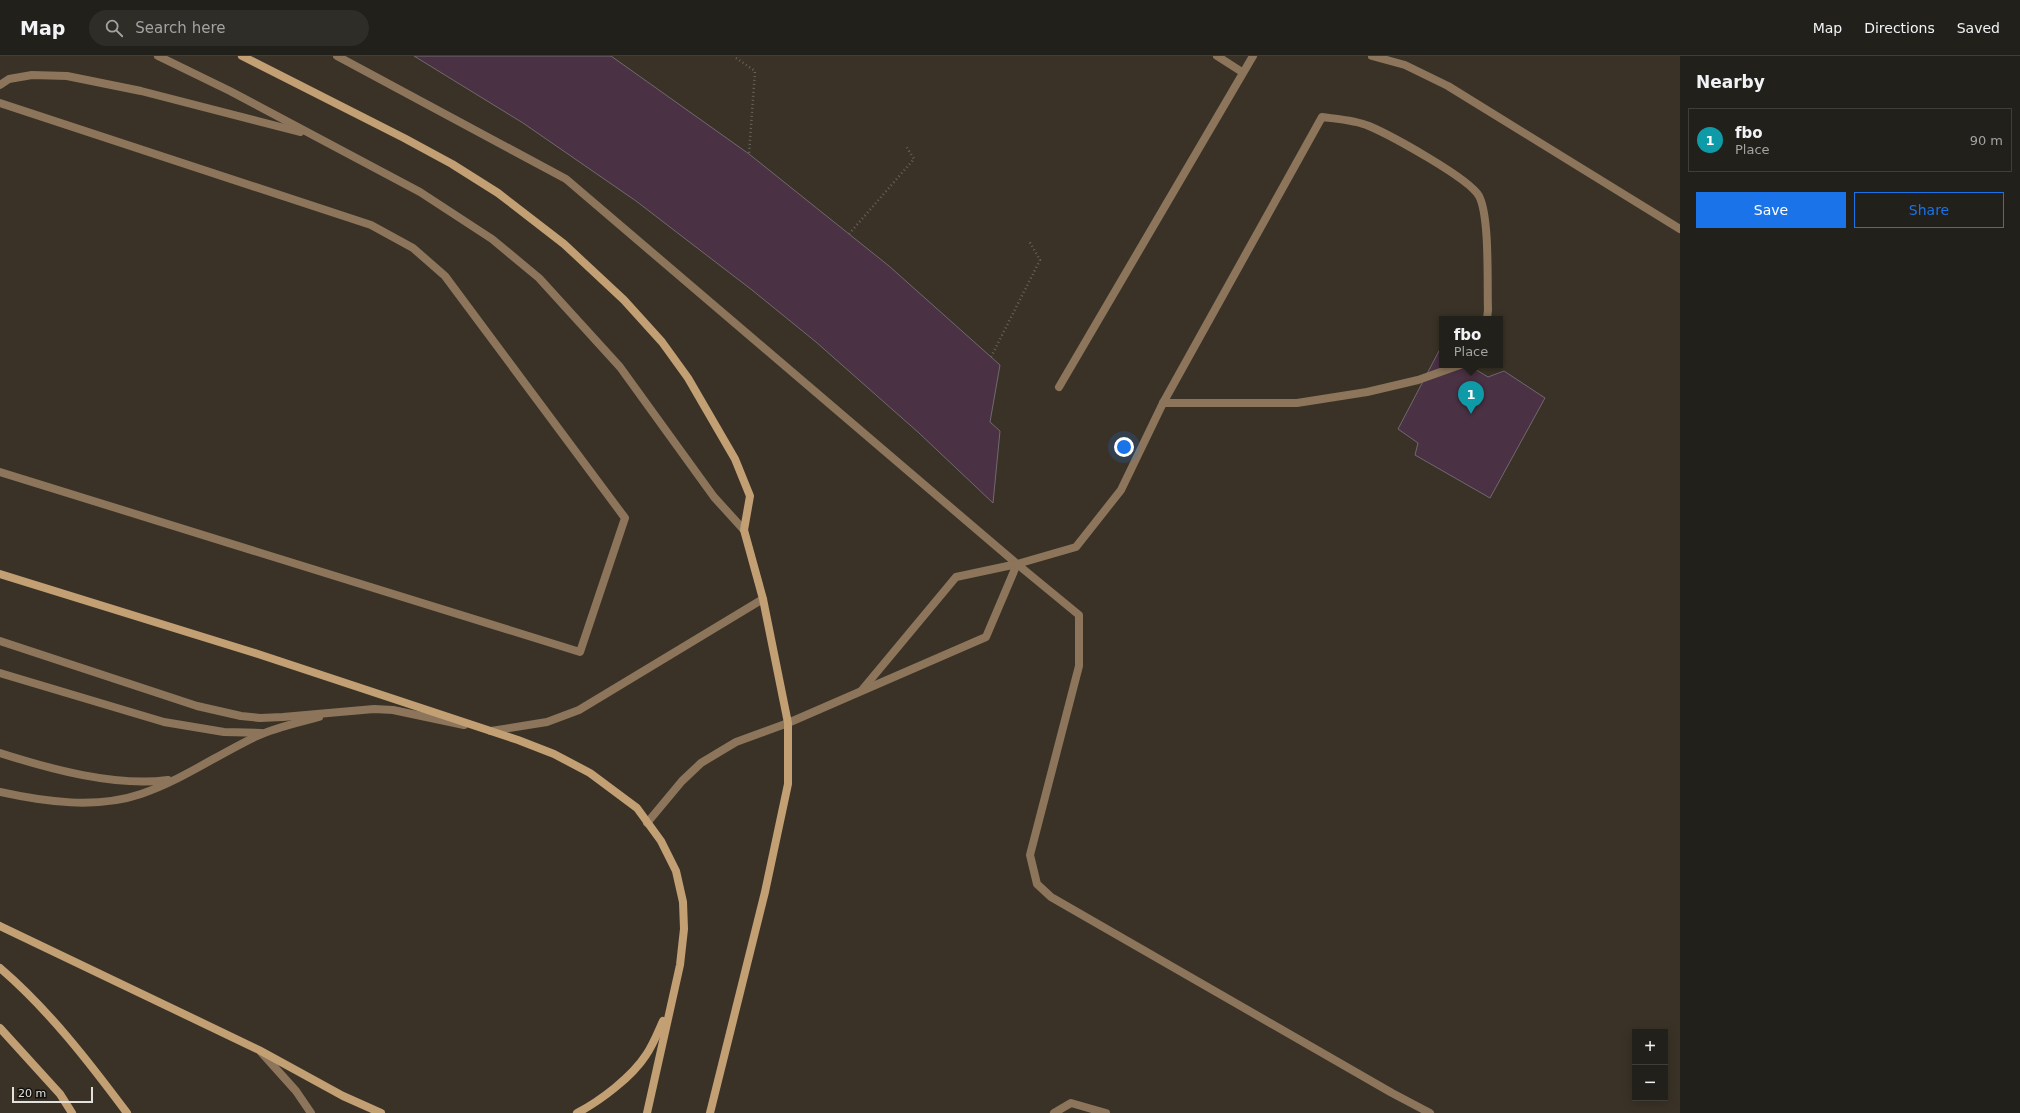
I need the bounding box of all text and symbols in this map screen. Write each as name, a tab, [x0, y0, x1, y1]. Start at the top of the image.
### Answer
search box	[89, 10, 369, 46]
text: Map	[20, 17, 65, 39]
icon: search	[103, 17, 125, 39]
text: Search here	[135, 19, 225, 37]
text: Map	[1813, 20, 1842, 36]
text: Directions	[1864, 20, 1935, 36]
text: Saved	[1957, 20, 2000, 36]
text: Nearby	[1696, 72, 1765, 92]
text: fbo	[1735, 124, 1763, 142]
text: 1	[1705, 133, 1715, 148]
text: 90 m	[1970, 133, 2003, 148]
text: Place	[1735, 142, 1770, 157]
button: Save	[1696, 192, 1846, 228]
button: Share	[1854, 192, 2004, 228]
popup	[1439, 316, 1503, 368]
text: fbo	[1454, 326, 1481, 344]
text: Place	[1454, 344, 1488, 359]
pin: 1	[1458, 381, 1484, 414]
your location	[1114, 437, 1134, 457]
map controls	[1632, 1029, 1668, 1101]
button: +	[1632, 1029, 1668, 1065]
button: −	[1632, 1065, 1668, 1101]
scale bar	[12, 1085, 93, 1104]
text: 20 m	[18, 1087, 46, 1100]

